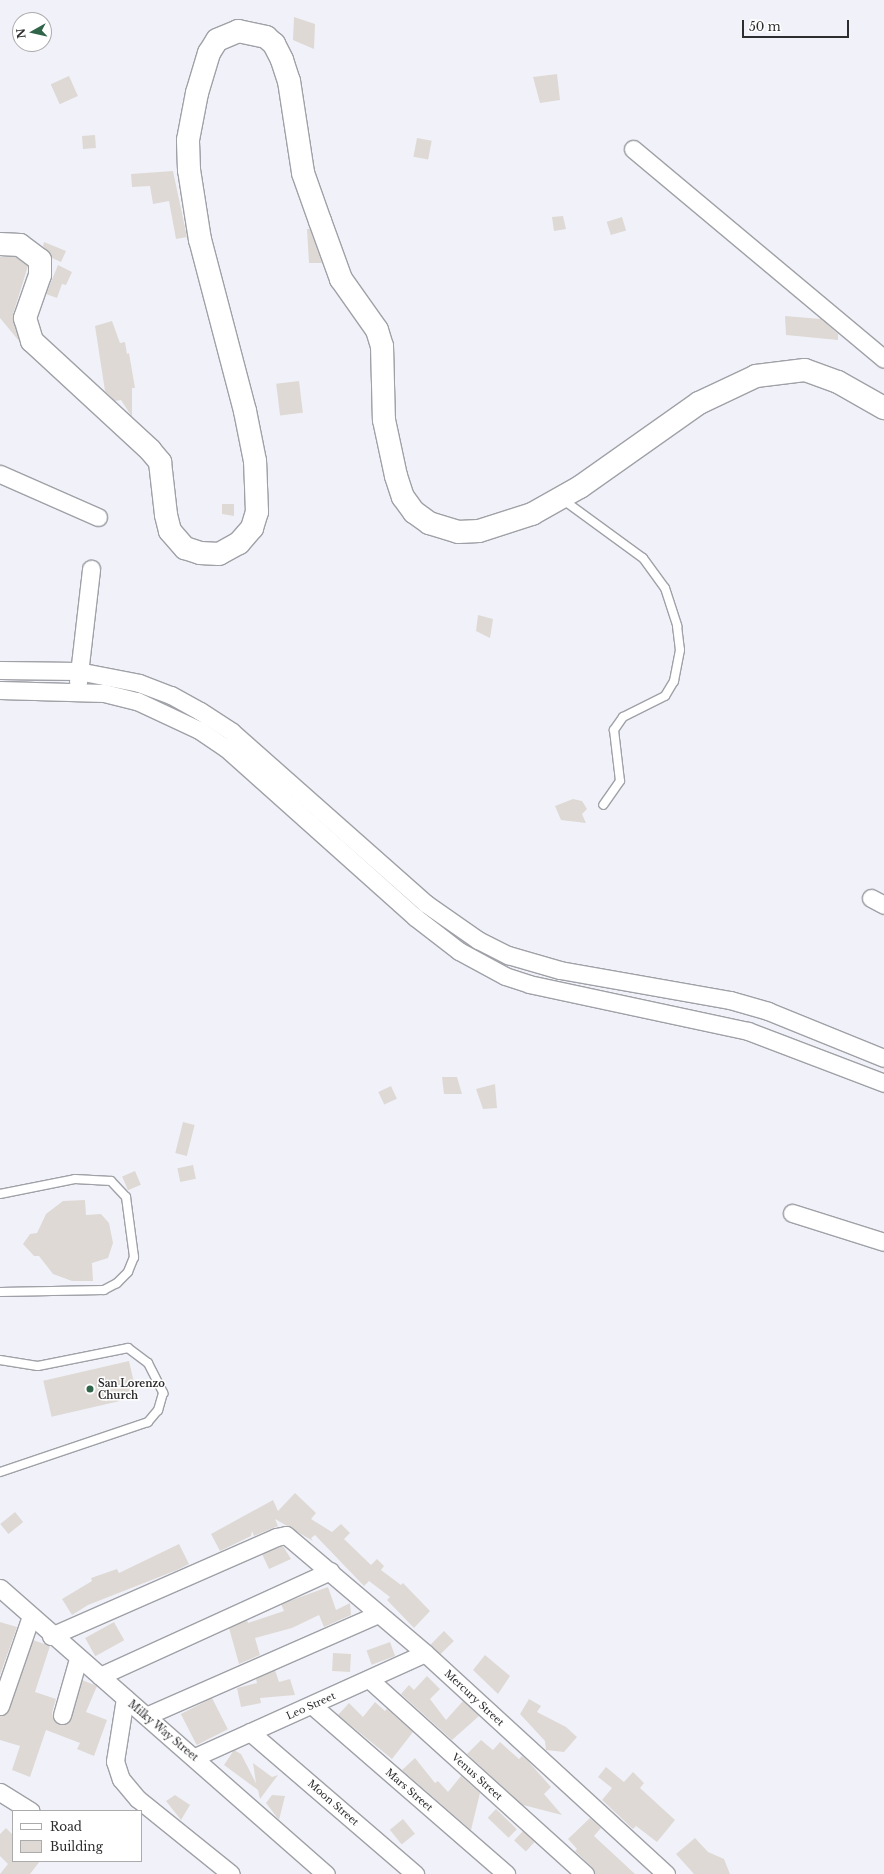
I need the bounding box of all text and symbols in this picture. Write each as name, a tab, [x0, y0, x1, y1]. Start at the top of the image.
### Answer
north arrow	[12, 12, 52, 52]
scale bar	[744, 12, 851, 38]
text: 50 m	[749, 19, 781, 34]
text: N	[13, 27, 29, 40]
place label: San Lorenzo Church	[98, 1377, 165, 1400]
marker: San Lorenzo Church	[85, 1384, 95, 1394]
street label: Mercury Street	[442, 1667, 506, 1729]
street label: Leo Street	[285, 1690, 337, 1722]
street label: Milky Way Street	[125, 1698, 201, 1764]
street label: Venus Street	[449, 1751, 505, 1803]
street label: Mars Street	[383, 1766, 435, 1814]
street label: Moon Street	[305, 1778, 361, 1828]
legend	[12, 1810, 142, 1862]
text: Road	[50, 1819, 82, 1834]
text: Building	[50, 1839, 103, 1854]

